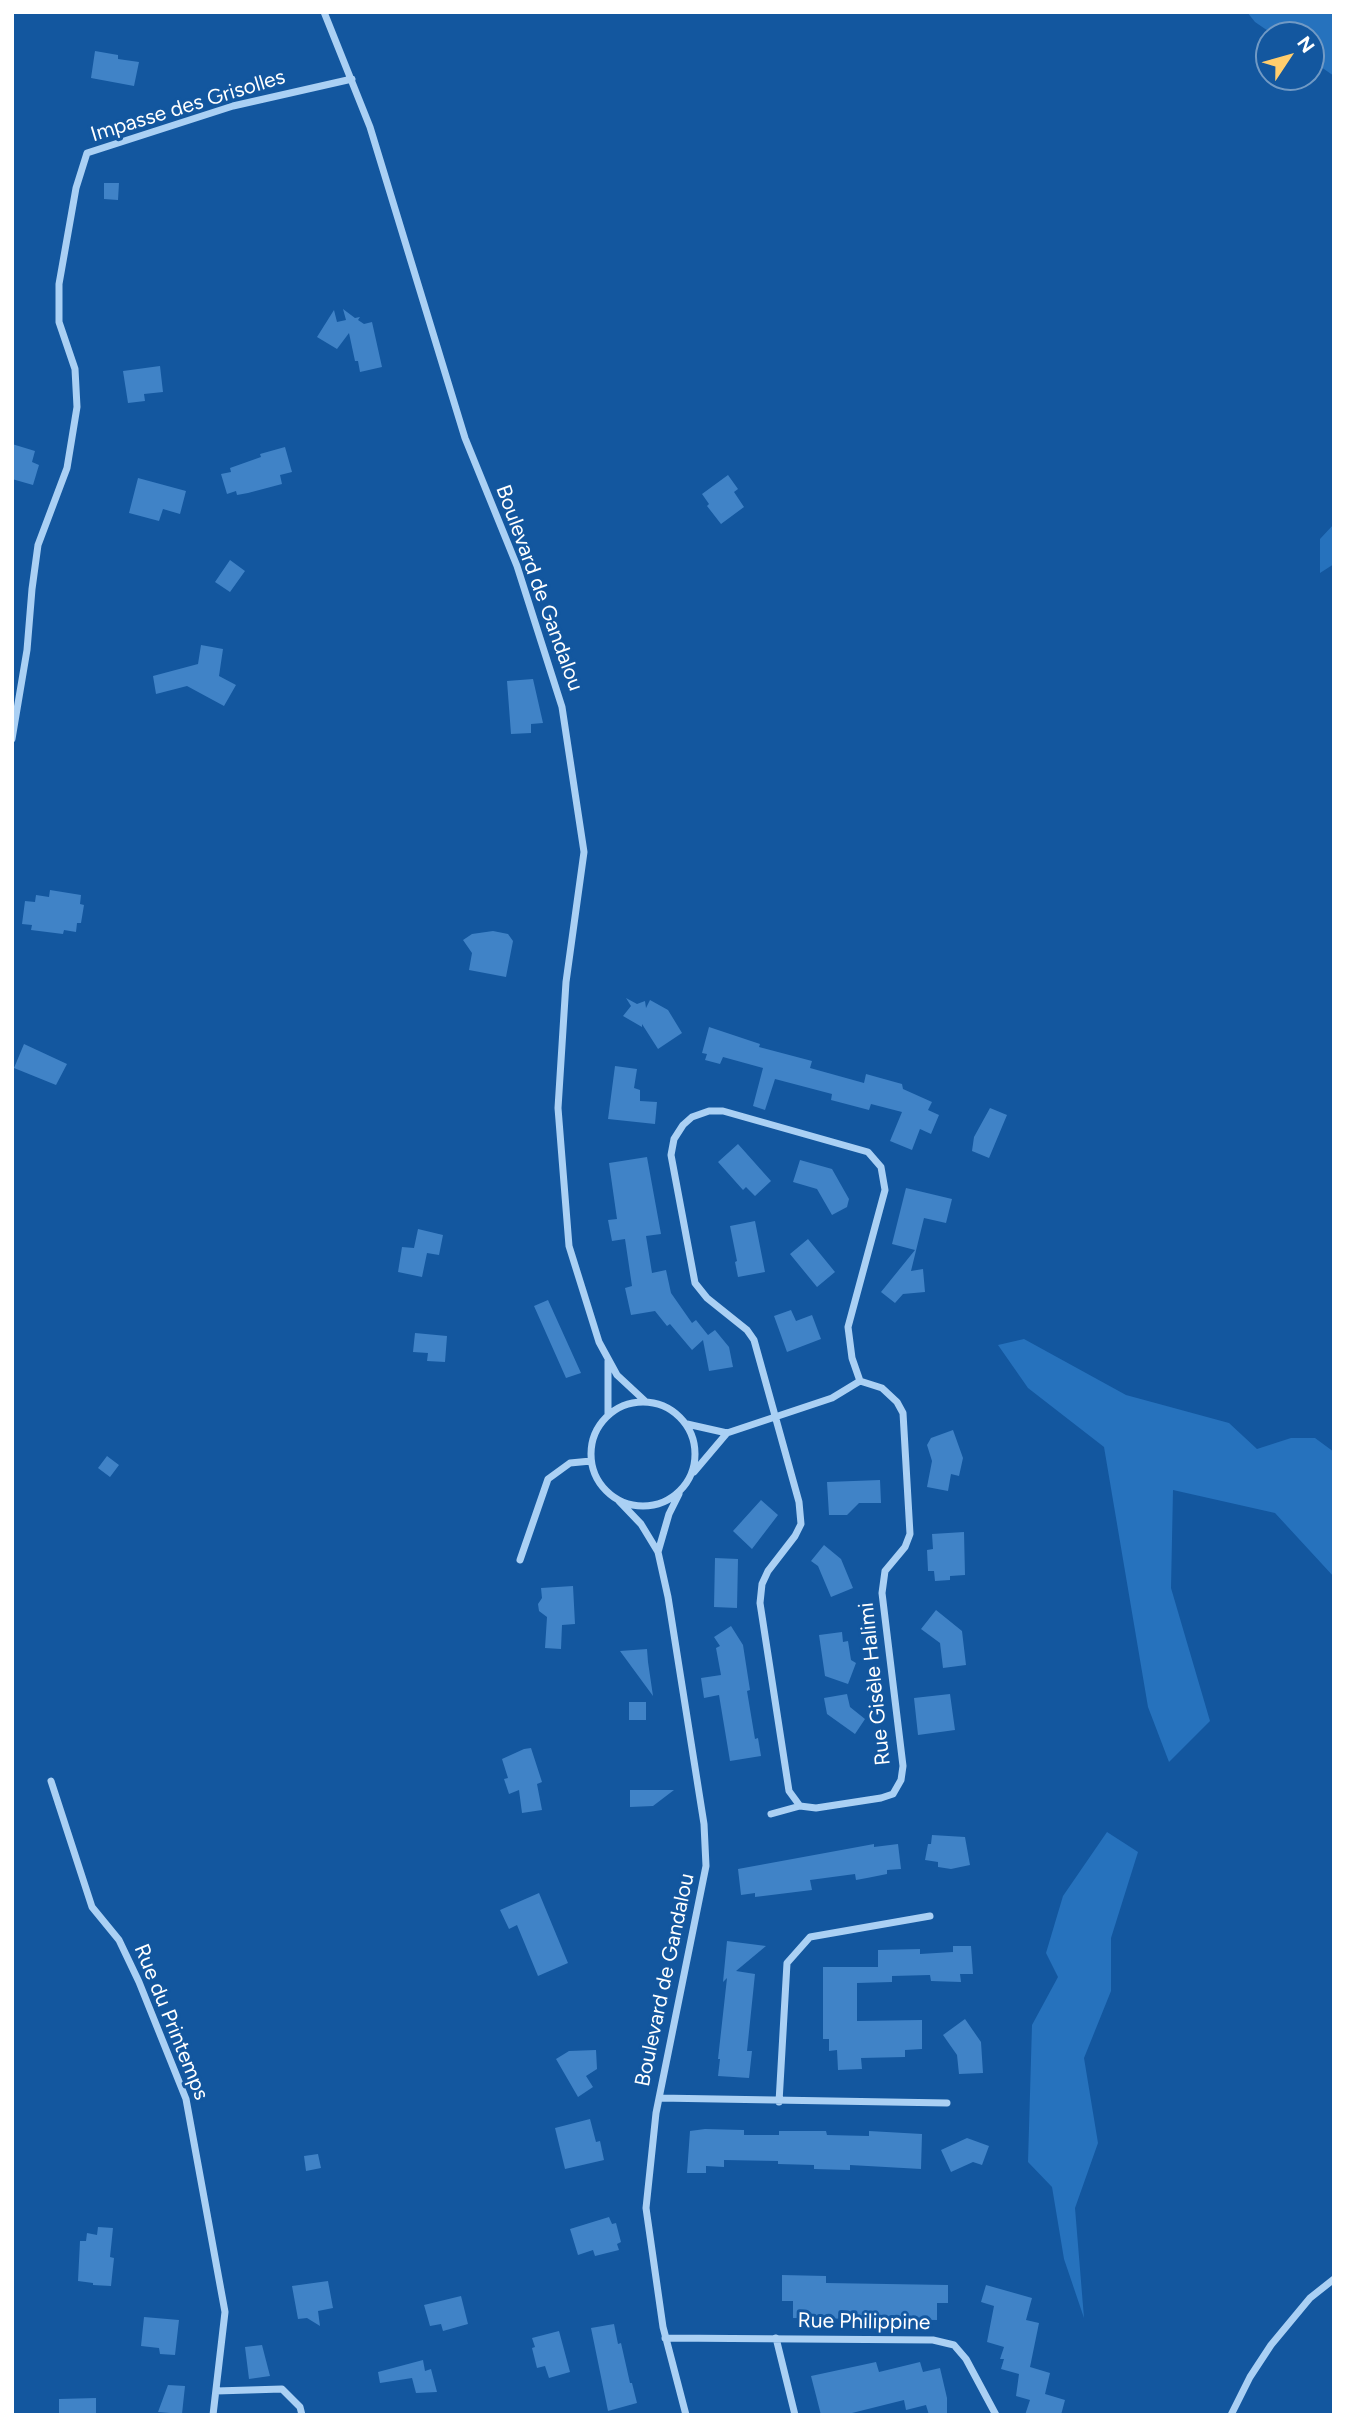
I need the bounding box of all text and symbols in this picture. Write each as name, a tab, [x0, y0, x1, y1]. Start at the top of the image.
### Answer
north arrow	[1255, 21, 1325, 91]
text: N	[1292, 32, 1319, 57]
street label: Impasse des Grisolles	[88, 64, 288, 148]
street label: Boulevard de Gandalou	[490, 482, 588, 694]
street label: Rue Gisèle Halimi	[854, 1601, 896, 1767]
street label: Boulevard de Gandalou	[630, 1871, 700, 2089]
street label: Rue du Printemps	[128, 1940, 214, 2104]
street label: Rue Philippine	[797, 2308, 931, 2336]

